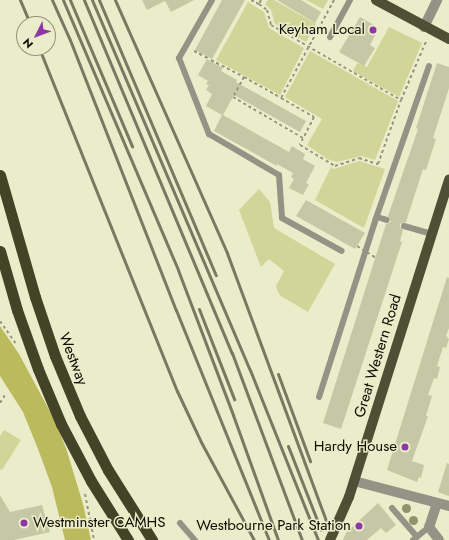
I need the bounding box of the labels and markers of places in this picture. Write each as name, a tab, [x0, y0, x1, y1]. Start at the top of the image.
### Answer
place label: Keyham Local	[279, 21, 365, 39]
marker: Keyham Local	[368, 25, 378, 35]
place label: Hardy House	[314, 438, 397, 456]
marker: Hardy House	[400, 442, 410, 452]
place label: Westminster CAMHS	[33, 514, 166, 532]
marker: Westminster CAMHS	[18, 517, 30, 529]
place label: Westbourne Park Station	[196, 517, 351, 535]
marker: Westbourne Park Station	[354, 521, 364, 531]

